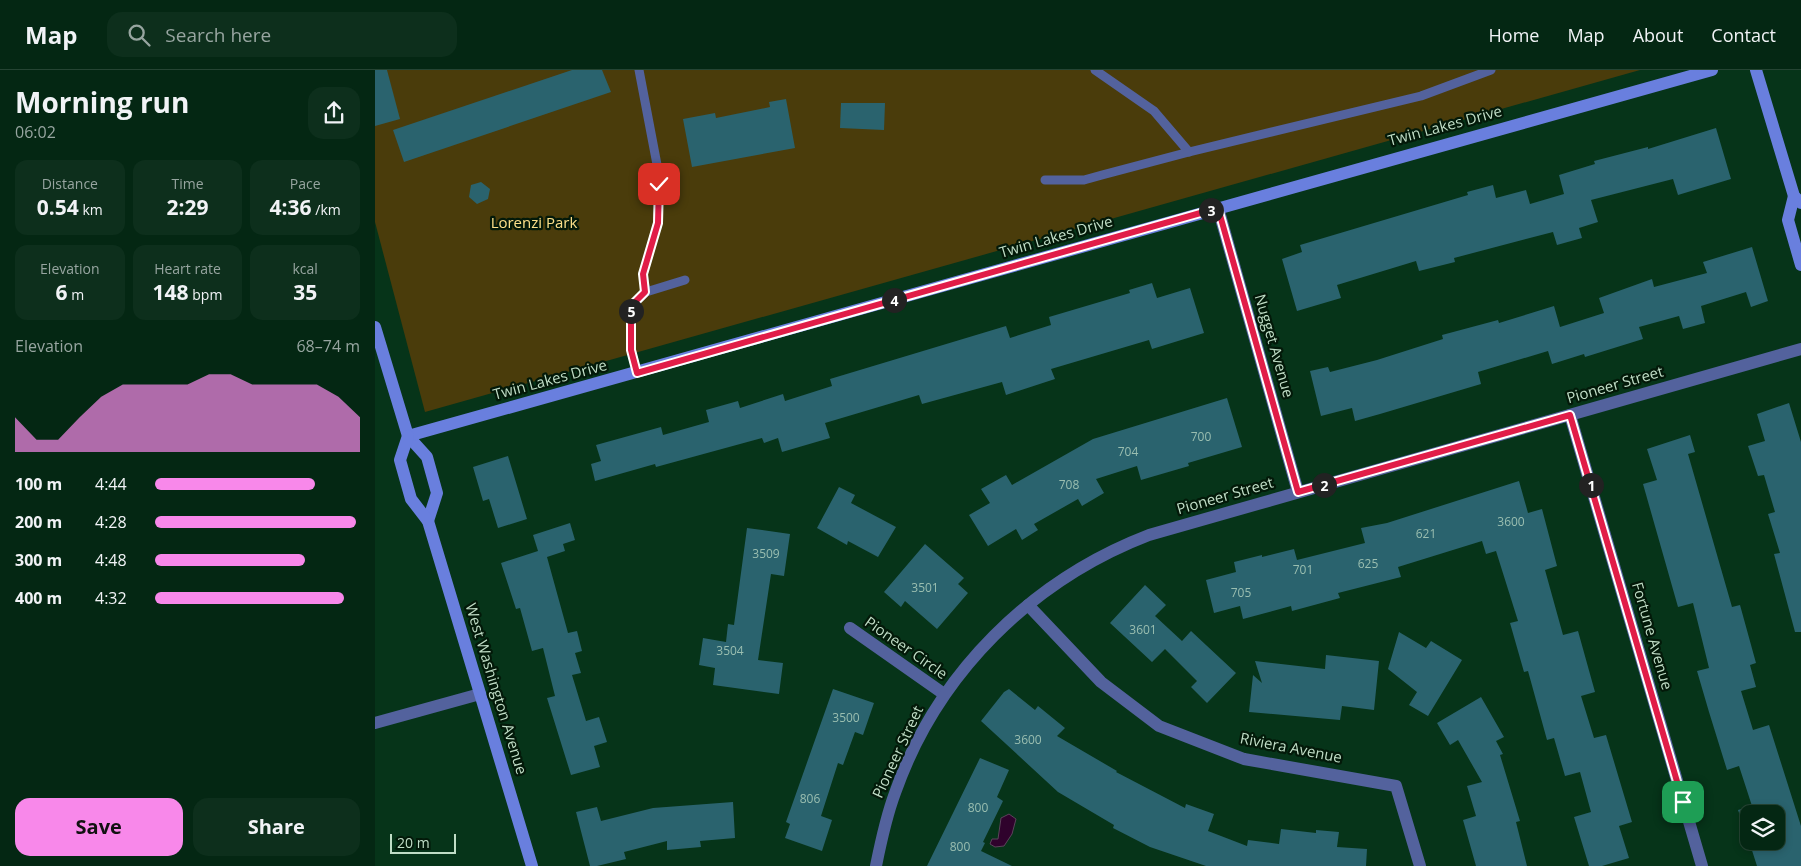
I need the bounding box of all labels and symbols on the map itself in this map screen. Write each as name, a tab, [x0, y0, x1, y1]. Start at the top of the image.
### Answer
street label: Twin Lakes Drive	[1386, 100, 1504, 150]
pin	[638, 163, 680, 205]
pin: 3	[1199, 198, 1223, 222]
street label: Twin Lakes Drive	[997, 210, 1115, 262]
park label: Lorenzi Park	[491, 212, 577, 232]
pin: 4	[881, 288, 907, 312]
street label: Nugget Avenue	[1251, 292, 1299, 400]
pin: 5	[619, 298, 643, 324]
street label: Twin Lakes Drive	[491, 354, 609, 404]
street label: Pioneer Street	[1564, 361, 1665, 407]
house number: 700	[1191, 428, 1211, 445]
house number: 704	[1118, 443, 1138, 460]
street label: Pioneer Street	[1174, 472, 1275, 518]
pin: 2	[1311, 472, 1337, 498]
pin: 1	[1579, 472, 1603, 498]
house number: 708	[1059, 476, 1079, 493]
house number: 3600	[1497, 513, 1525, 530]
house number: 621	[1416, 525, 1436, 542]
house number: 3509	[752, 545, 780, 562]
house number: 625	[1358, 555, 1378, 572]
house number: 701	[1293, 561, 1313, 578]
house number: 3501	[911, 579, 939, 596]
street label: Fortune Avenue	[1628, 580, 1678, 692]
house number: 705	[1231, 584, 1251, 601]
street label: West Washington Avenue	[461, 601, 533, 777]
street label: Pioneer Circle	[861, 611, 952, 683]
house number: 3601	[1129, 621, 1157, 638]
house number: 3504	[716, 642, 744, 659]
street label: Pioneer Street	[867, 702, 927, 801]
house number: 3500	[832, 709, 860, 726]
street label: Riviera Avenue	[1239, 727, 1344, 767]
house number: 3600	[1014, 731, 1042, 748]
pin	[1662, 781, 1704, 823]
house number: 806	[800, 790, 820, 807]
house number: 800	[968, 799, 988, 816]
scale bar	[390, 831, 456, 854]
house number: 800	[950, 838, 970, 855]

